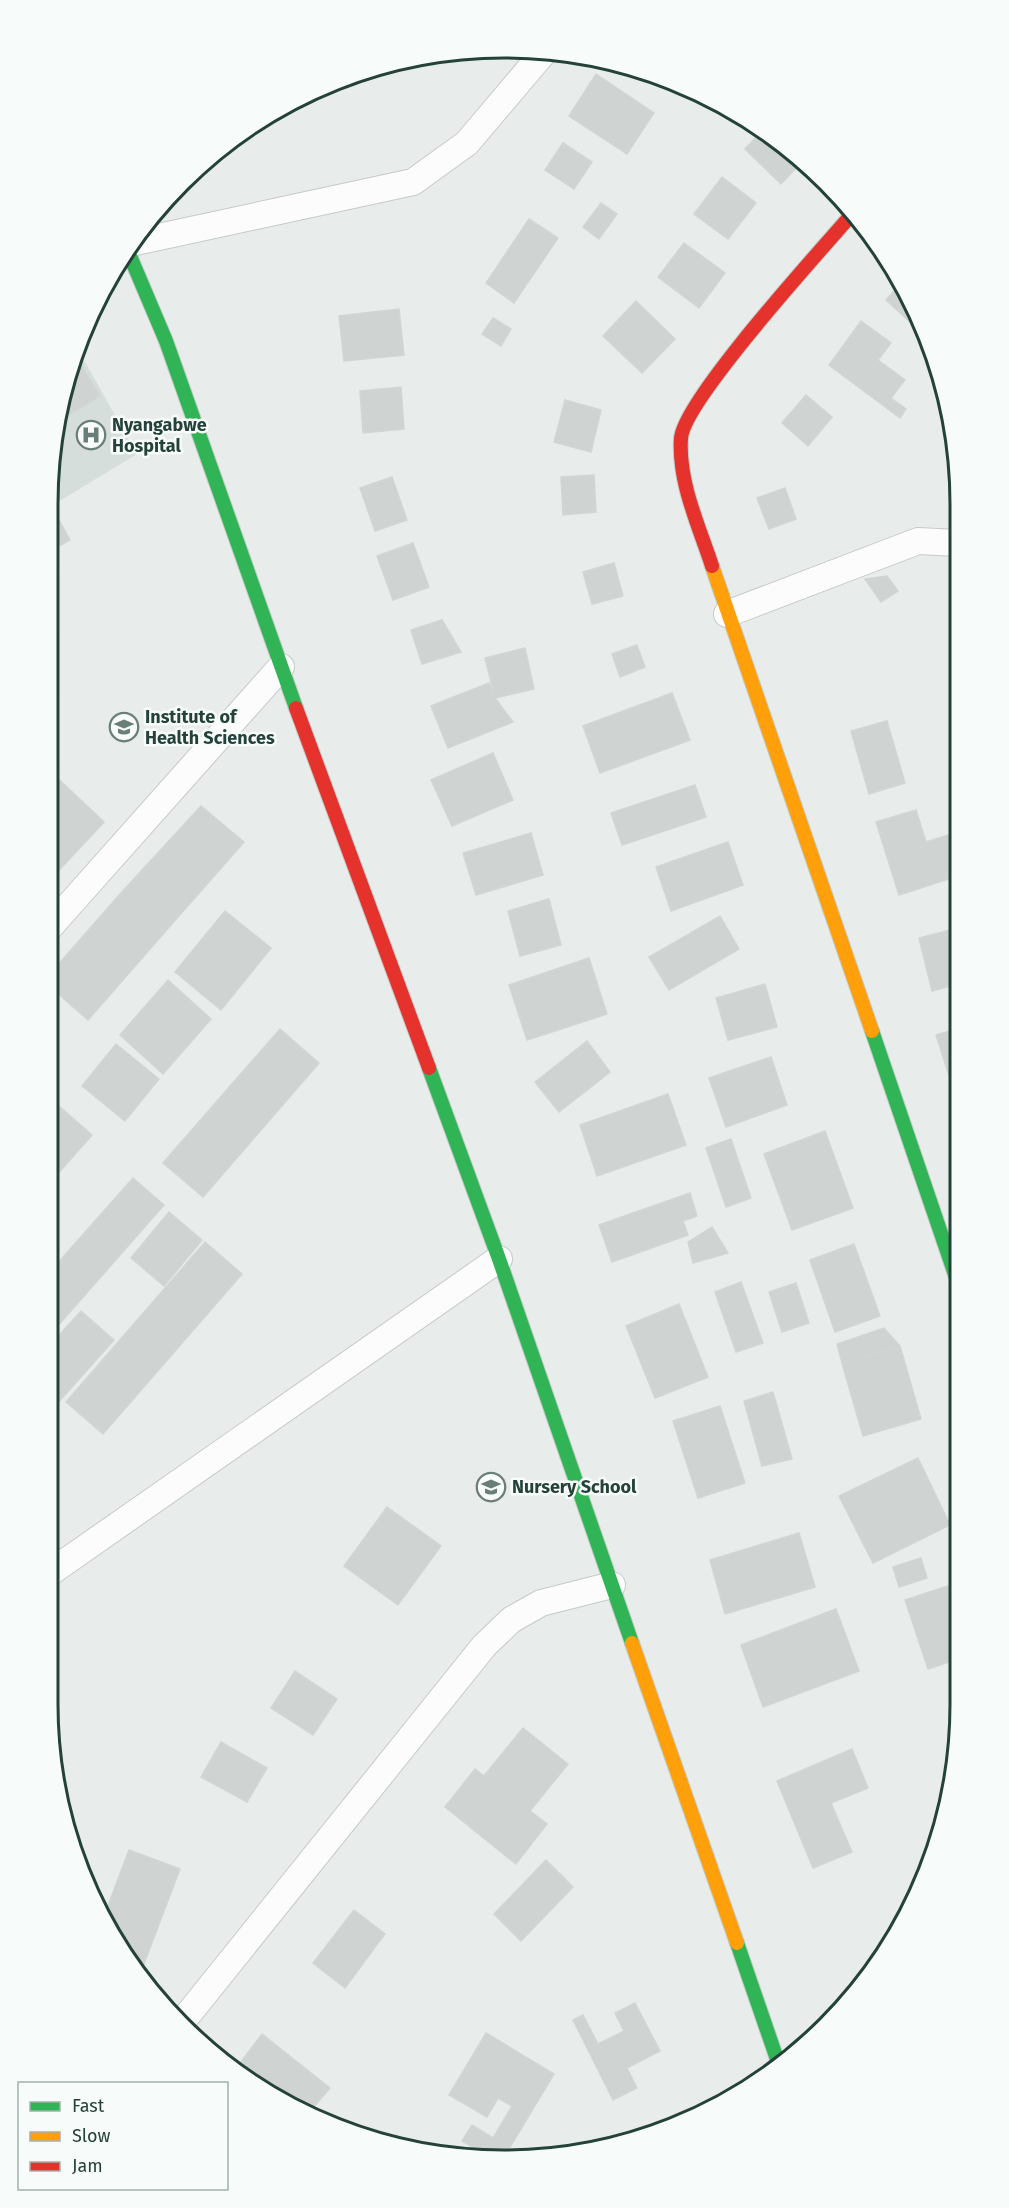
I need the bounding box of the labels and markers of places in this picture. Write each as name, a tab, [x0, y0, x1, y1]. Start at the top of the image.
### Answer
place label: Nyangabwe Hospital	[112, 414, 207, 457]
hospital icon: Nyangabwe Hospital	[75, 419, 107, 451]
place label: Institute of Health Sciences	[145, 706, 275, 749]
school or university icon: Institute of Health Sciences	[108, 711, 140, 743]
school or university icon: Nursery School	[475, 1471, 507, 1503]
place label: Nursery School	[512, 1476, 637, 1498]

